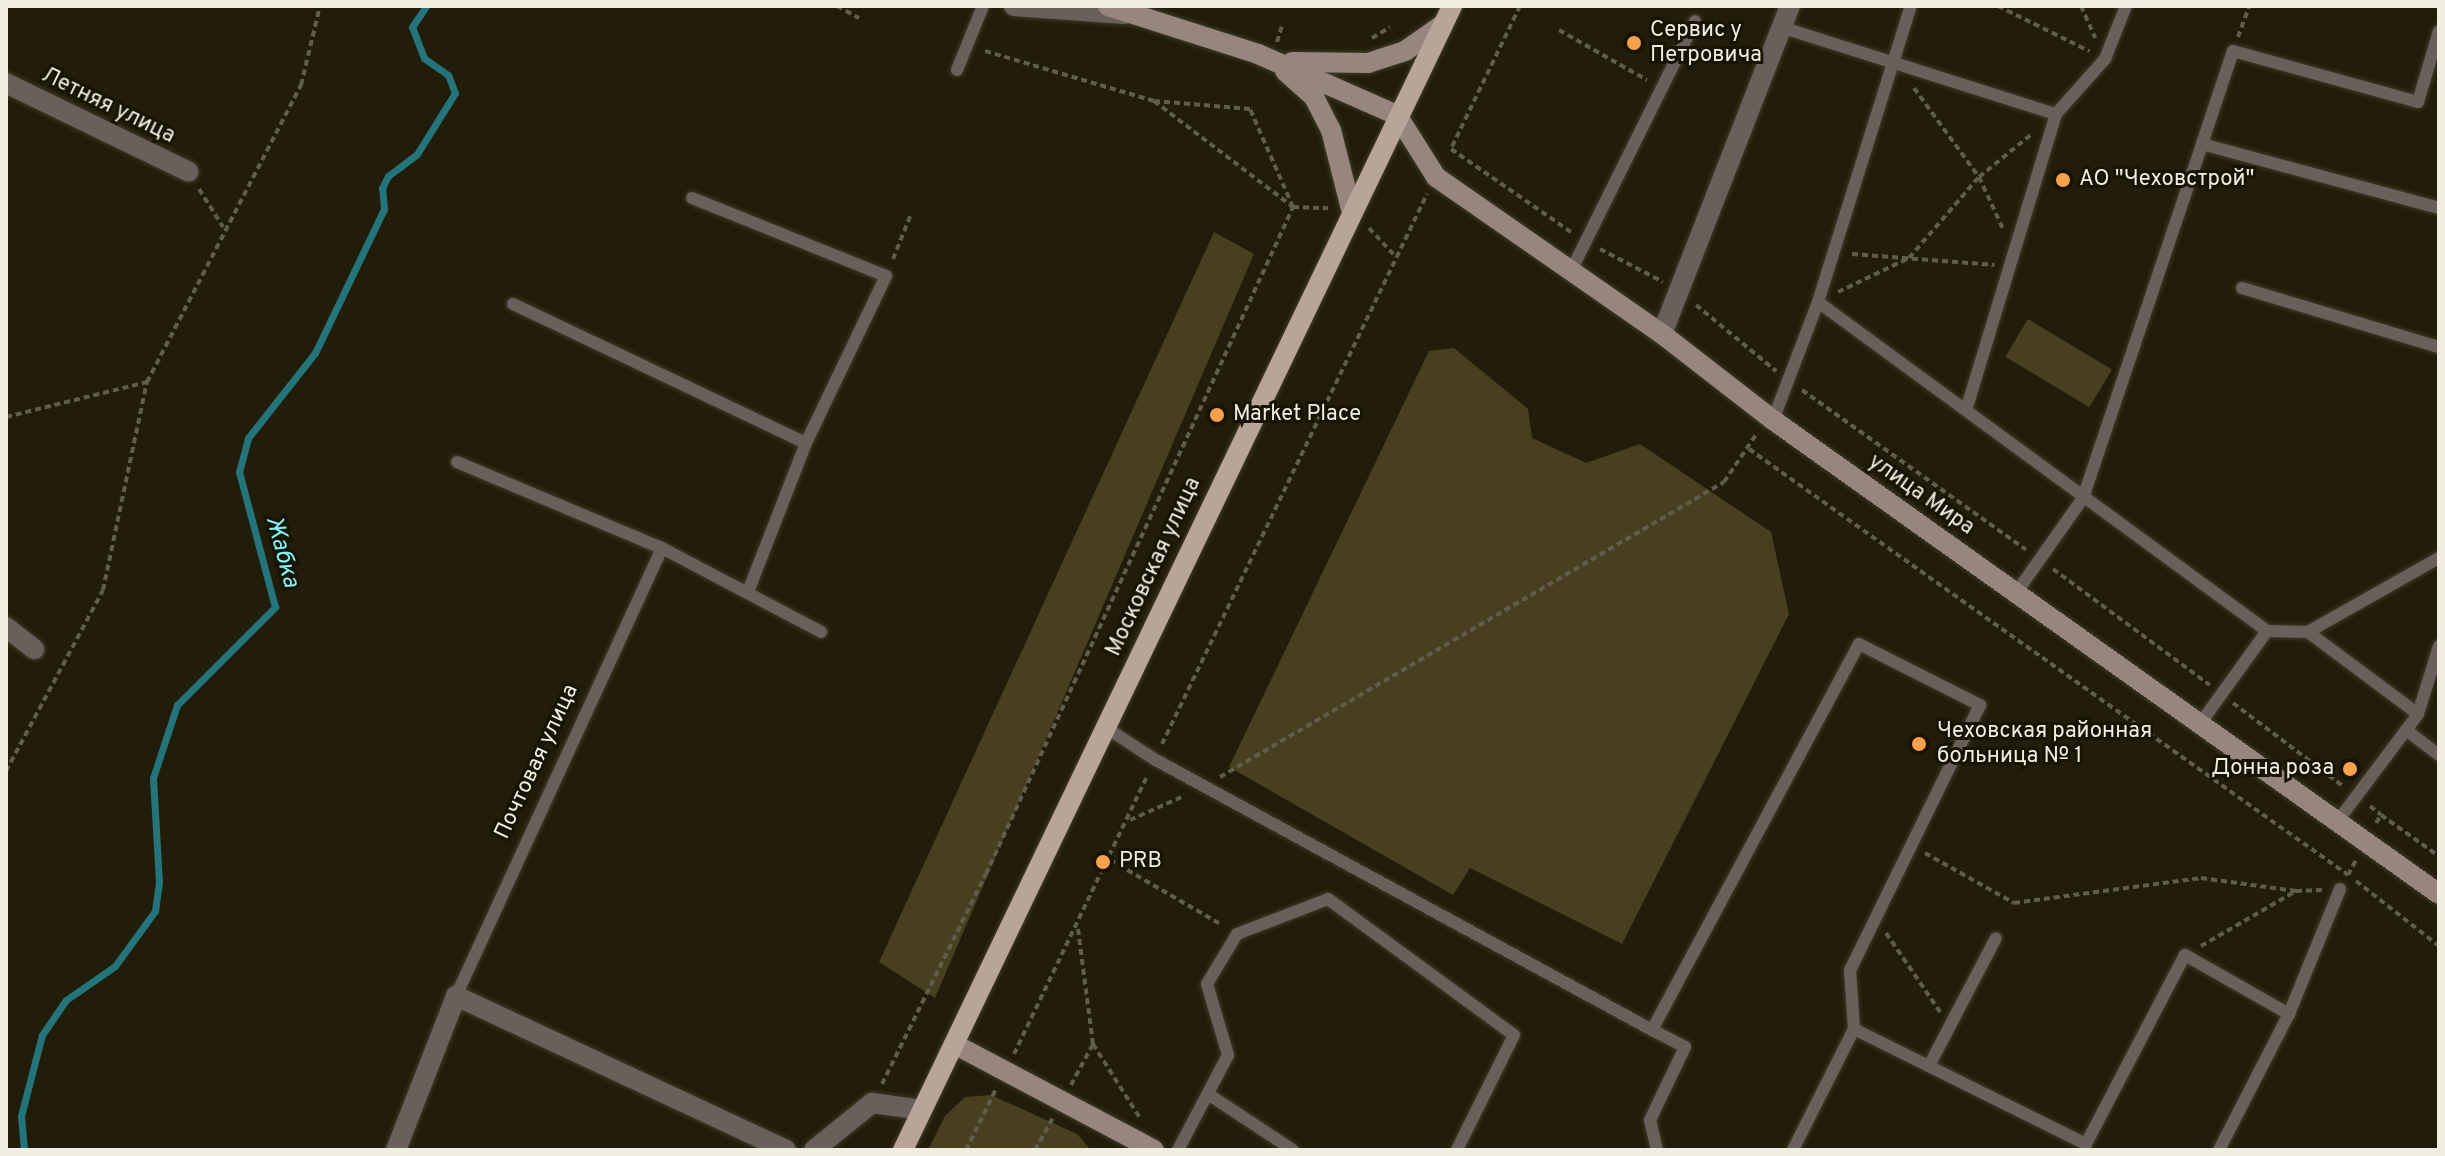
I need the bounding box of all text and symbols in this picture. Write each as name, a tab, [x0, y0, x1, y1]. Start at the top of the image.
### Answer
place label: Сервис у Петровича	[1650, 17, 1762, 68]
marker: Сервис у Петровича	[1625, 34, 1643, 52]
street label: Летняя улица	[37, 62, 179, 150]
place label: АО "Чеховстрой"	[2079, 167, 2254, 193]
marker: АО "Чеховстрой"	[2054, 171, 2072, 189]
place label: Market Place	[1233, 402, 1361, 428]
marker: Market Place	[1208, 406, 1226, 424]
street label: улица Мира	[1863, 449, 1979, 541]
street label: Московская улица	[1101, 473, 1207, 661]
water label: Жабка	[258, 513, 304, 591]
street label: Почтовая улица	[490, 680, 584, 844]
place label: Чеховская районная больница № 1	[1937, 718, 2152, 770]
marker: Чеховская районная больница № 1	[1908, 733, 1930, 755]
place label: Донна роза	[2211, 756, 2334, 782]
marker: Донна роза	[2341, 760, 2359, 778]
place label: PRB	[1119, 849, 1162, 875]
marker: PRB	[1094, 853, 1112, 871]

